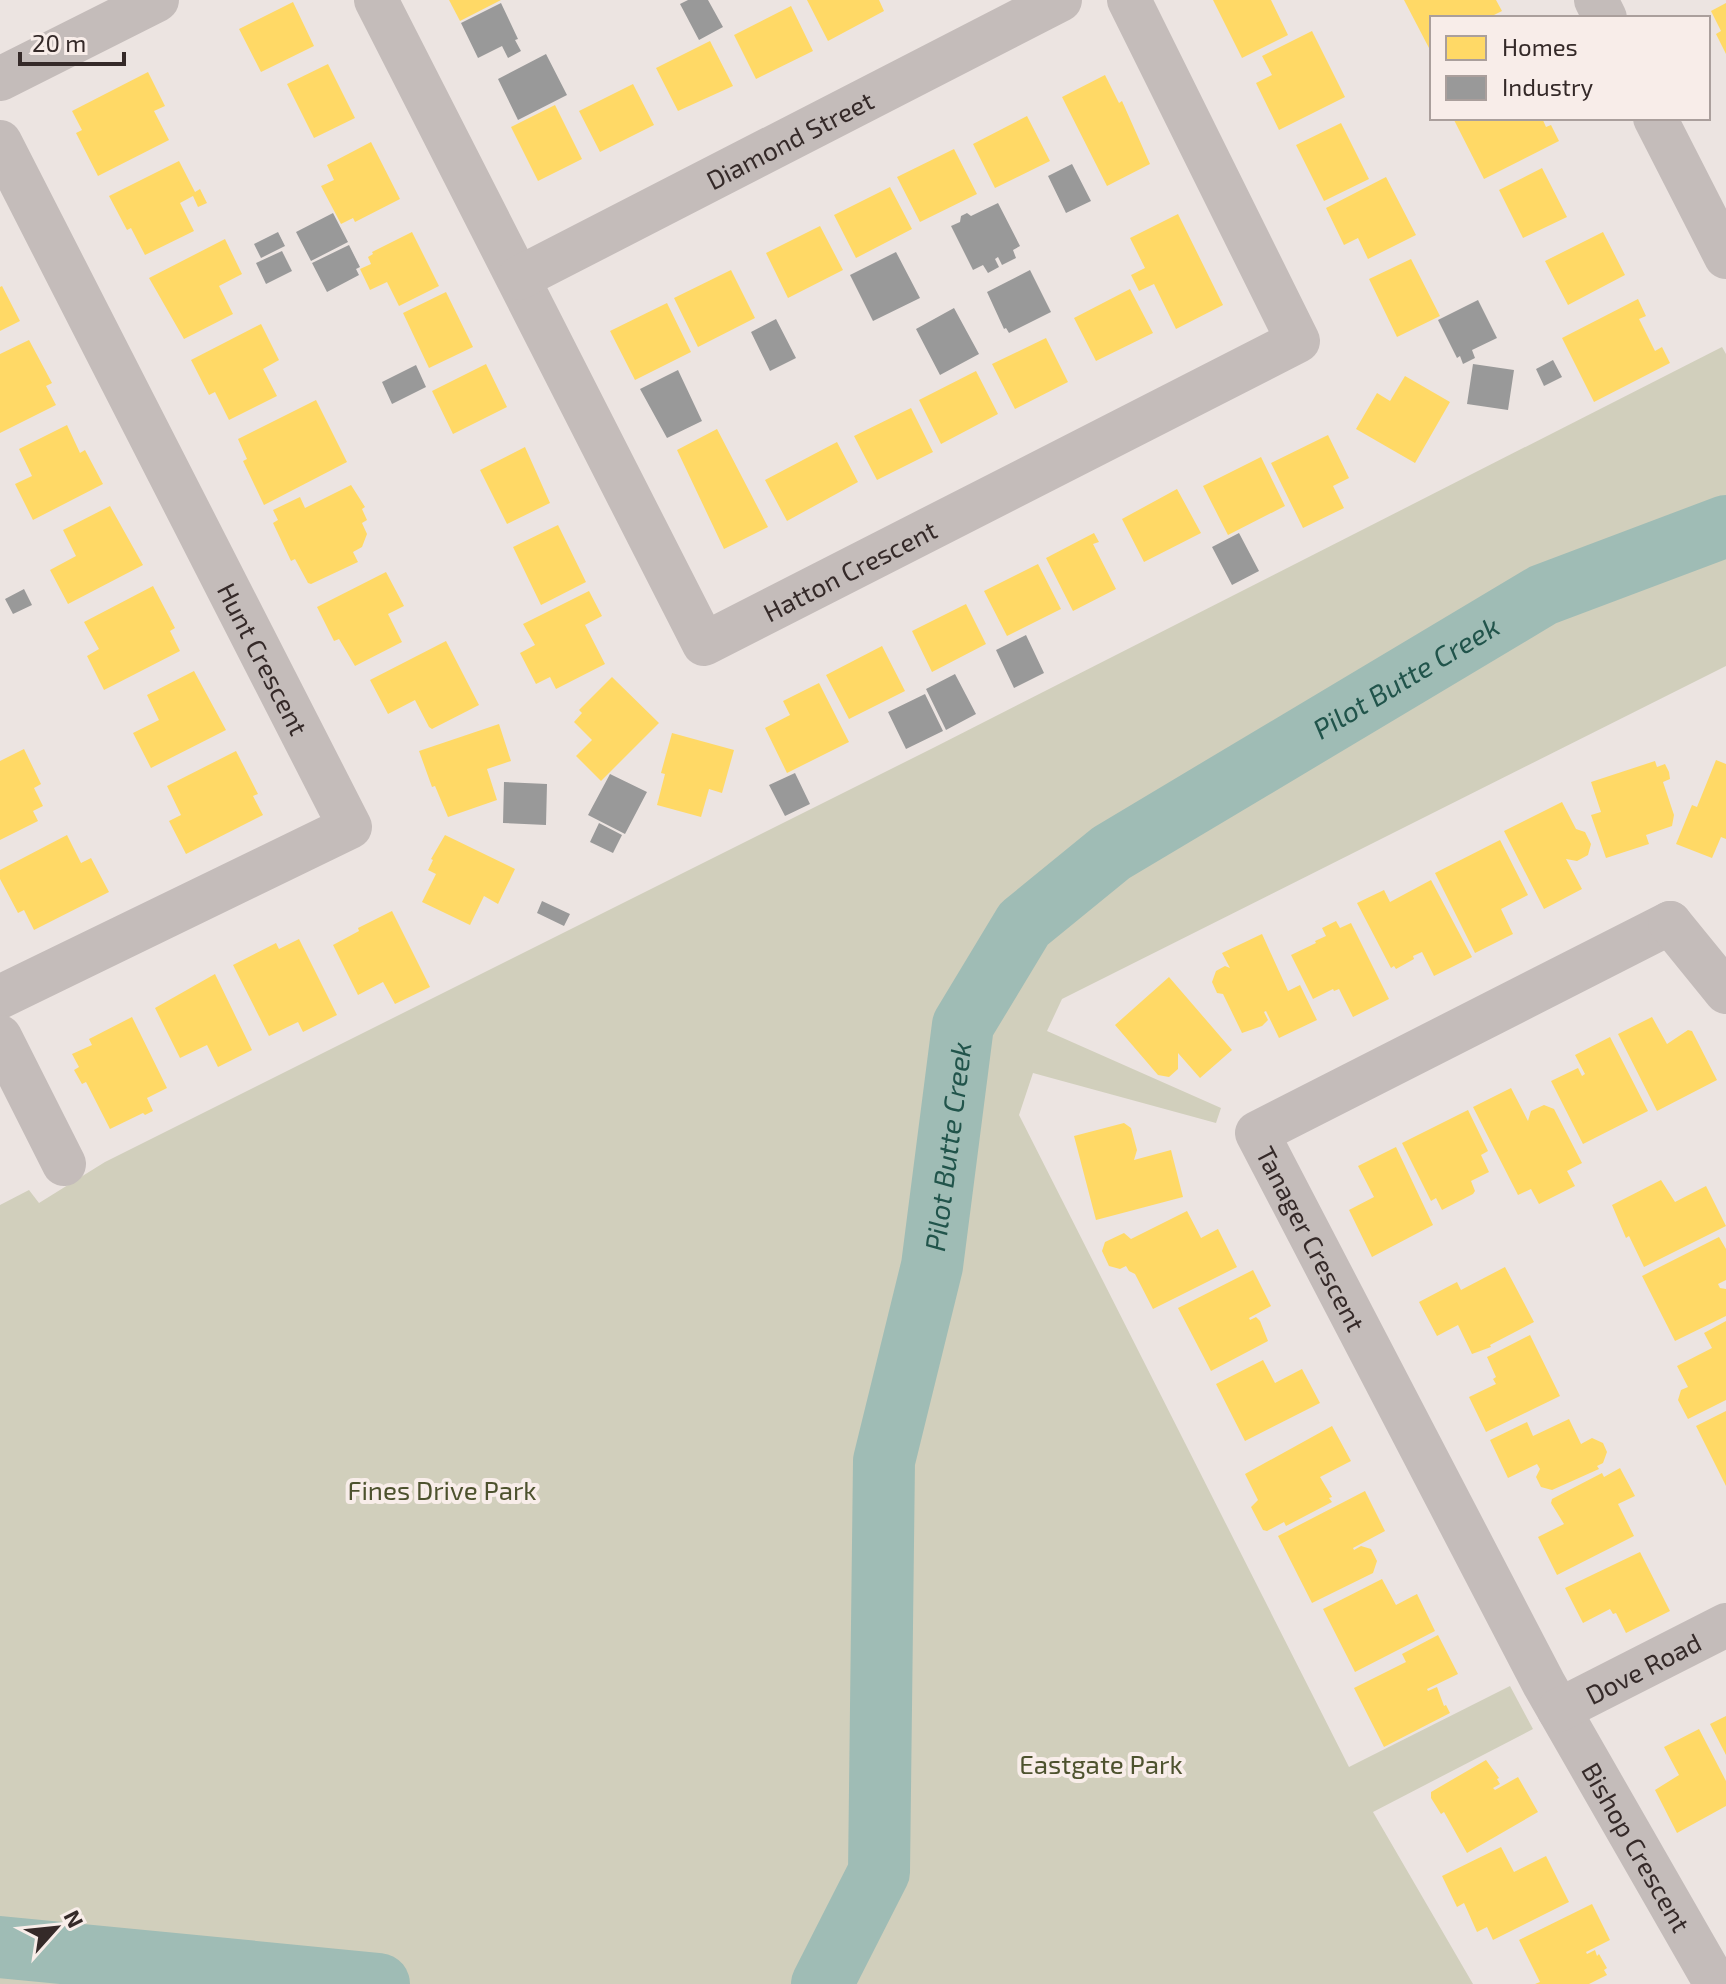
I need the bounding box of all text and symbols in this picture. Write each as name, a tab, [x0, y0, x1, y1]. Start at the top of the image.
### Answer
scale bar	[20, 16, 124, 66]
legend	[1430, 16, 1710, 120]
text: 20 m	[32, 28, 86, 57]
text: Homes	[1502, 32, 1578, 61]
text: Industry	[1502, 72, 1594, 101]
street label: Diamond Street	[701, 83, 878, 195]
street label: Hatton Crescent	[757, 513, 942, 627]
street label: Hunt Crescent	[212, 577, 316, 740]
water label: Pilot Butte Creek	[1306, 608, 1505, 746]
water label: Pilot Butte Creek	[917, 1040, 978, 1253]
street label: Tanager Crescent	[1251, 1141, 1373, 1336]
park label: Fines Drive Park	[347, 1474, 537, 1505]
street label: Dove Road	[1580, 1625, 1706, 1710]
park label: Eastgate Park	[1019, 1748, 1183, 1779]
street label: Bishop Crescent	[1576, 1756, 1698, 1937]
north arrow	[16, 1888, 96, 1968]
text: N	[60, 1905, 90, 1931]

